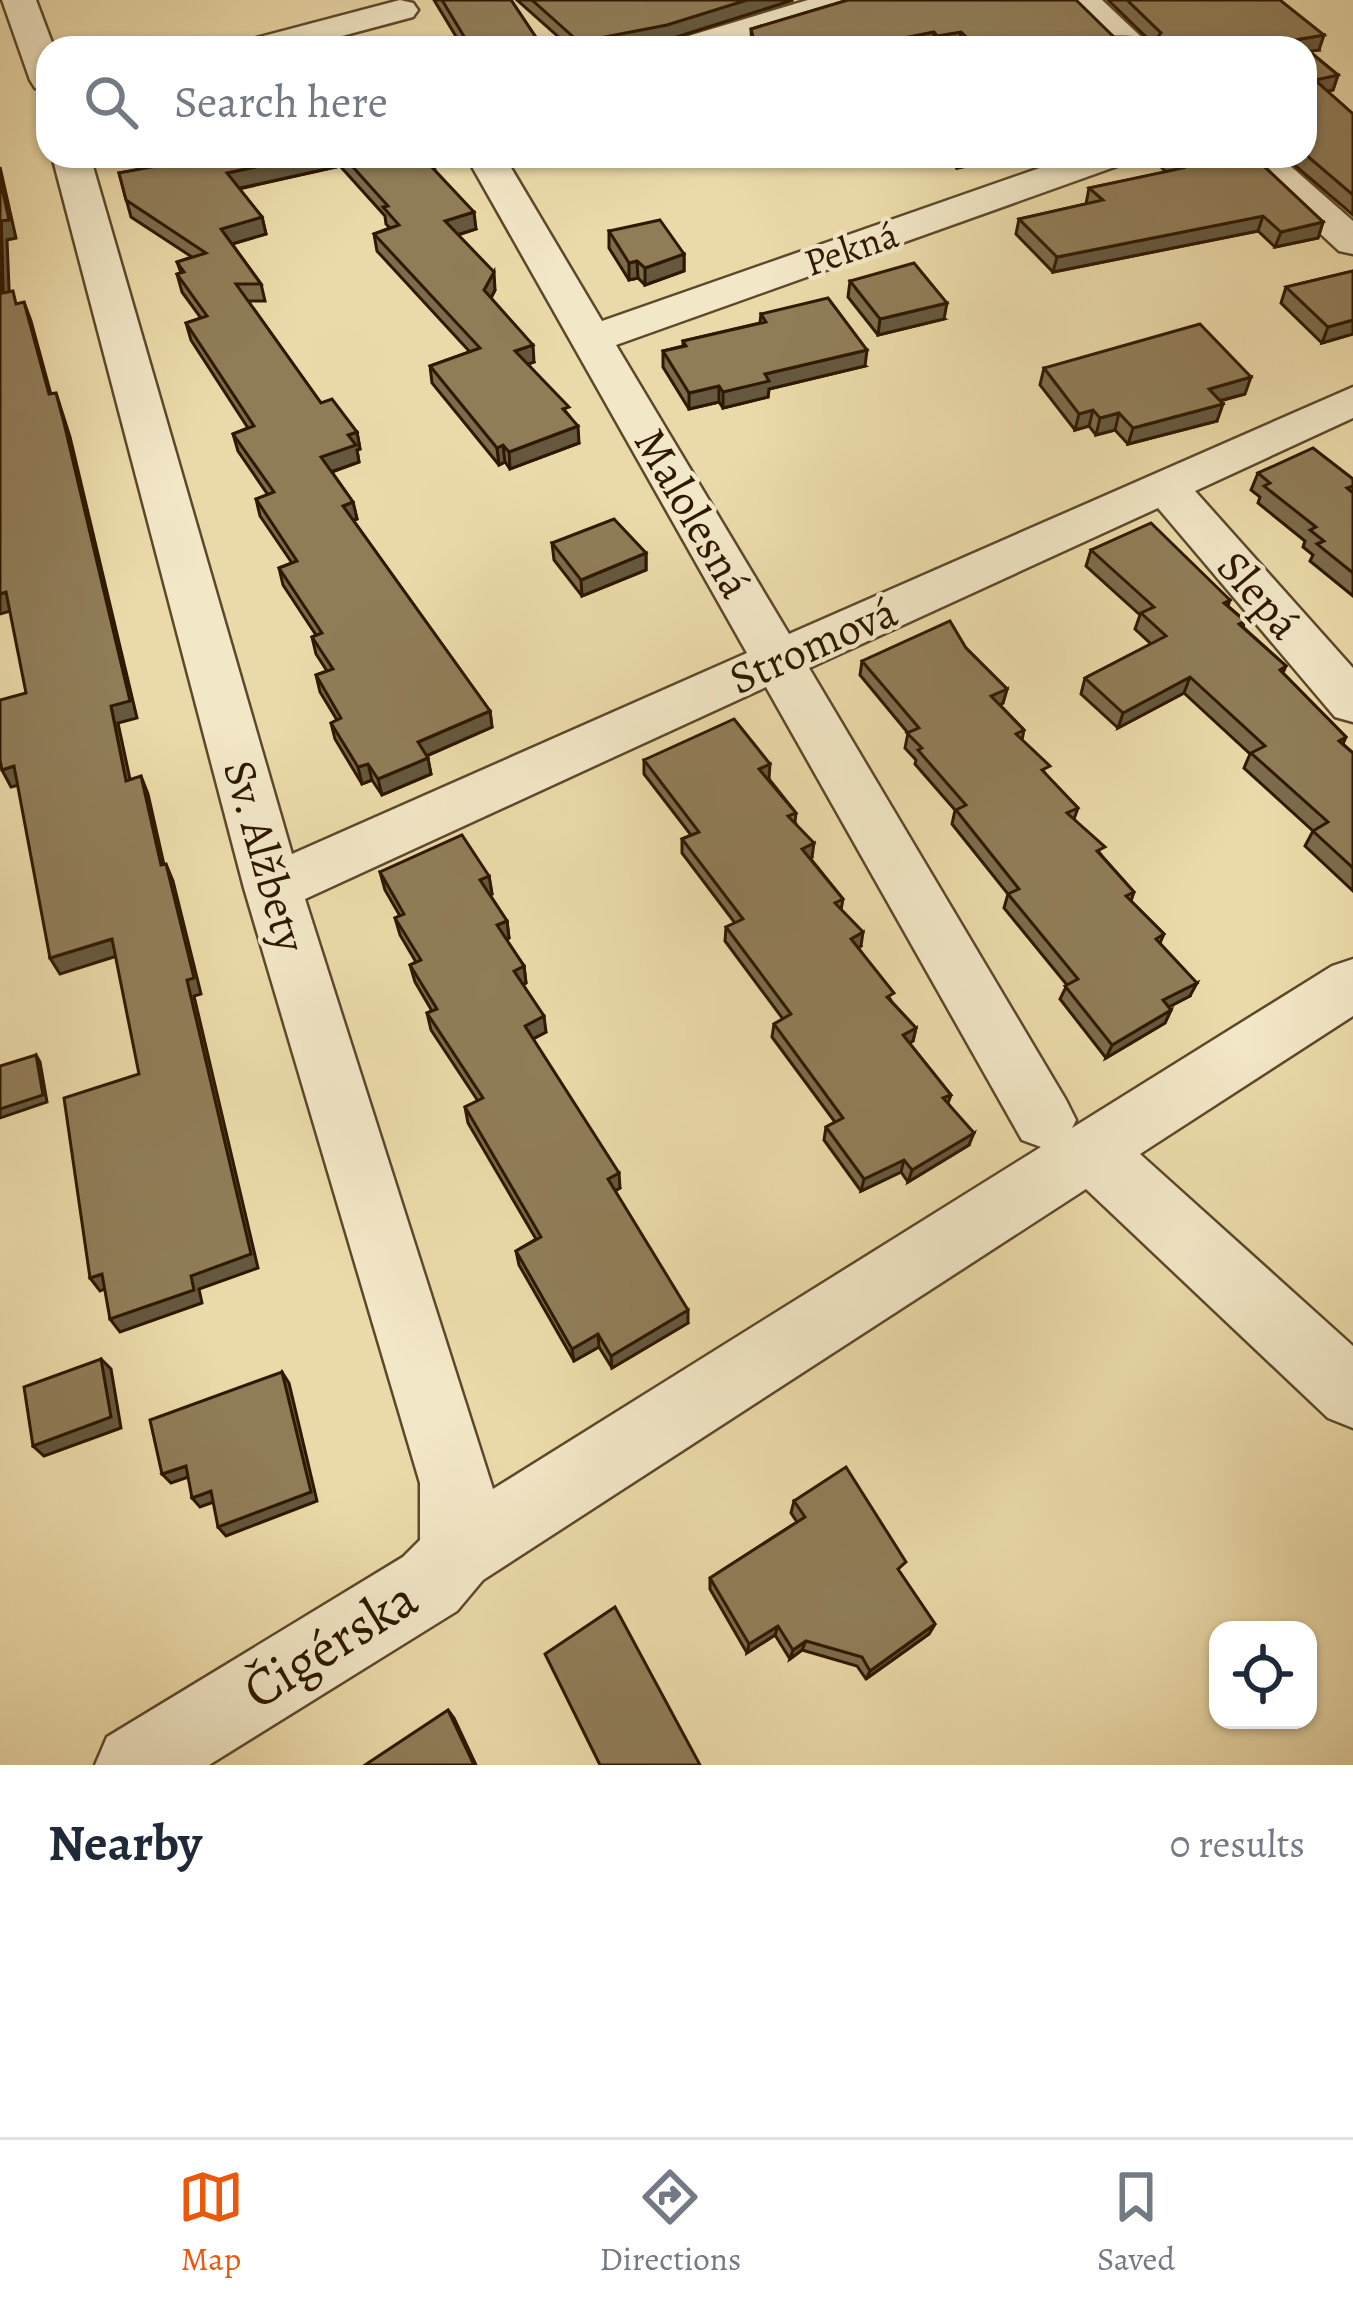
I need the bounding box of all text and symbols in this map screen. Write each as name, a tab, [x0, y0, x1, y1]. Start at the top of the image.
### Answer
search box	[36, 36, 1317, 168]
icon: search	[78, 69, 144, 135]
text: Search here	[174, 71, 388, 133]
street label: Pekná	[797, 207, 905, 289]
street label: Malolesná	[619, 417, 767, 609]
street label: Slepá	[1203, 537, 1315, 653]
street label: Stromová	[719, 581, 907, 709]
street label: Sv. Alžbety	[208, 753, 322, 960]
street label: Čigérska	[229, 1562, 431, 1726]
map controls	[1209, 1621, 1317, 1729]
button: locate	[1209, 1621, 1317, 1729]
text: Nearby	[48, 1808, 202, 1878]
text: 0 results	[1170, 1817, 1305, 1870]
tab: Map	[178, 2164, 244, 2281]
tab: Directions	[600, 2164, 741, 2281]
tab: Saved	[1097, 2164, 1175, 2281]

